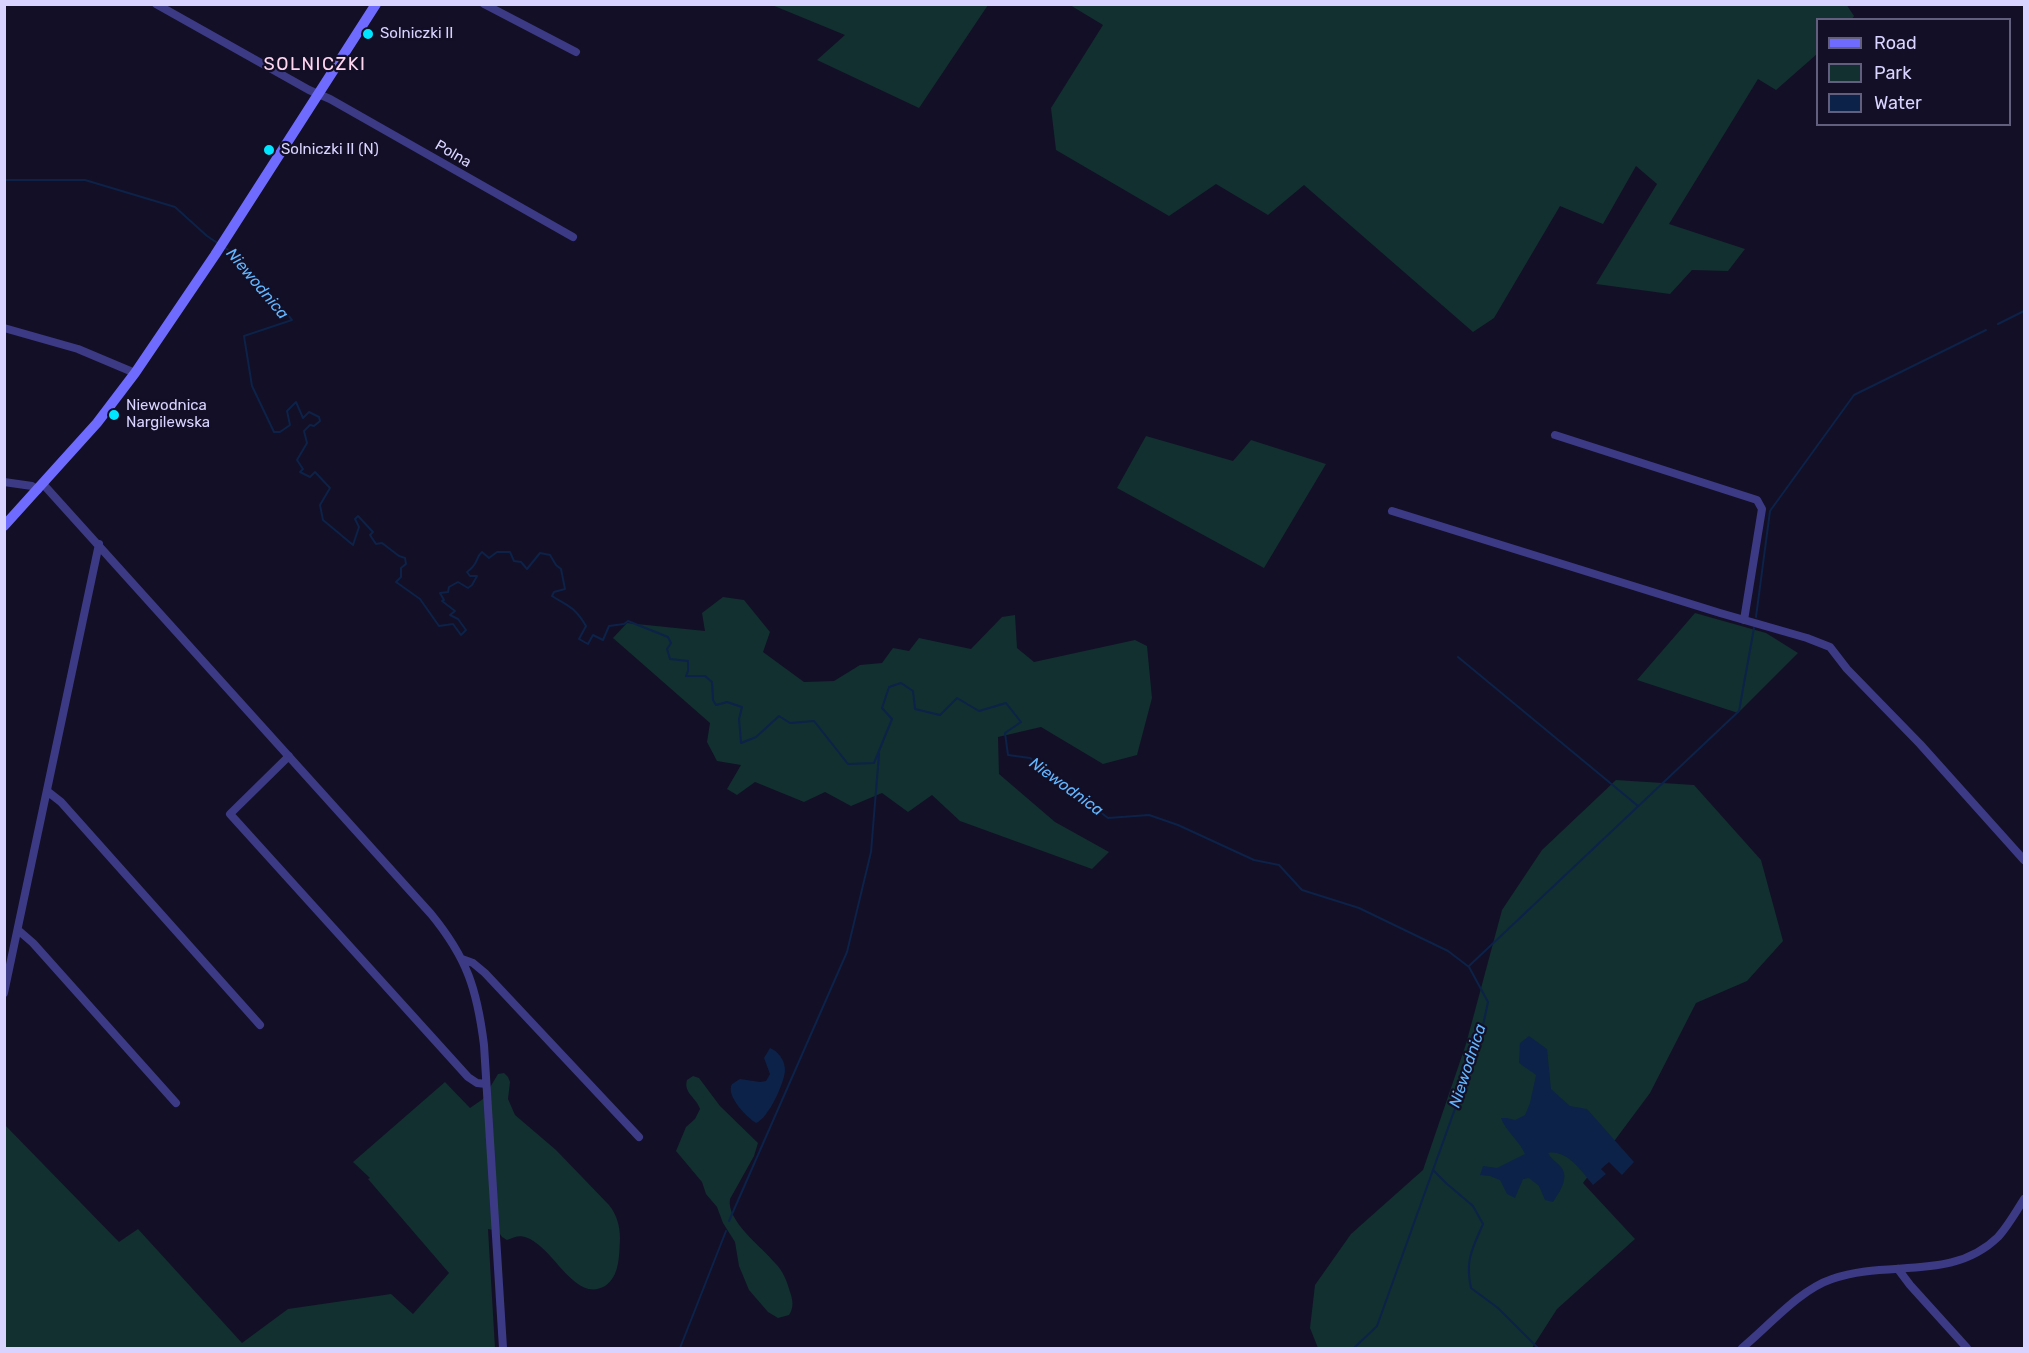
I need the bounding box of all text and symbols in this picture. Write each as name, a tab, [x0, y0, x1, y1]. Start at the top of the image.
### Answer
legend	[1816, 18, 2011, 126]
place label: Solniczki II	[380, 25, 453, 43]
marker: Solniczki II	[361, 27, 375, 41]
text: Road	[1874, 32, 1917, 54]
district label: SOLNICZKI	[264, 54, 366, 76]
text: Park	[1874, 62, 1911, 84]
text: Water	[1874, 92, 1922, 114]
street label: Polna	[432, 136, 474, 172]
place label: Solniczki II (N)	[281, 141, 379, 159]
marker: Solniczki II (N)	[262, 143, 276, 157]
water label: Niewodnica	[222, 245, 292, 323]
place label: Niewodnica Nargilewska	[126, 397, 210, 432]
marker: Niewodnica Nargilewska	[107, 408, 121, 422]
water label: Niewodnica	[1025, 754, 1107, 820]
water label: Niewodnica	[1445, 1022, 1491, 1110]

